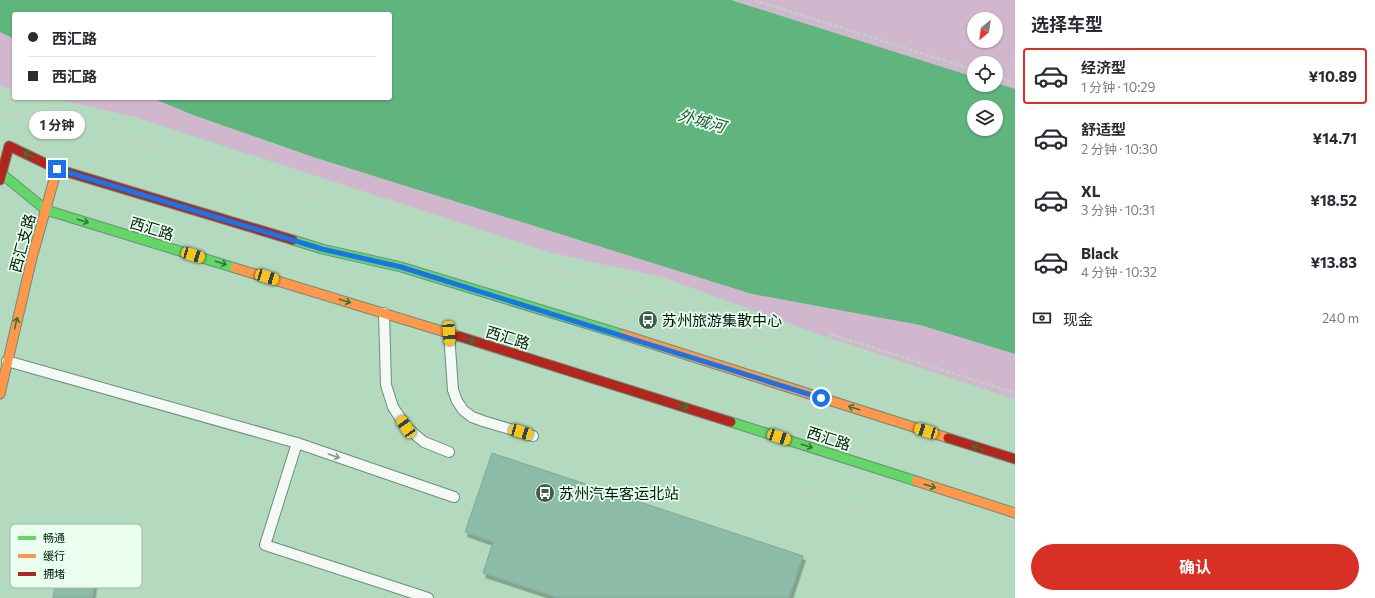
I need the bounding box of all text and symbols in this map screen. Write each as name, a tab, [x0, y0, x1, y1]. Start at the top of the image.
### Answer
north arrow	[967, 12, 1003, 48]
map controls	[967, 12, 1003, 136]
text: 选择车型	[1031, 13, 1103, 35]
text: 西汇路	[52, 29, 97, 47]
button: locate	[967, 56, 1003, 92]
icon: car	[1033, 58, 1069, 94]
text: 经济型	[1081, 58, 1126, 76]
text: 西汇路	[52, 67, 97, 85]
text: ¥10.89	[1309, 67, 1357, 85]
text: 1 分钟 · 10:29	[1081, 79, 1155, 95]
button: layers	[967, 100, 1003, 136]
water label: 外城河	[676, 104, 731, 137]
callout: 1 分钟	[29, 111, 85, 139]
text: 1 分钟	[40, 117, 74, 133]
icon: car	[1033, 120, 1069, 156]
text: 舒适型	[1081, 120, 1126, 138]
text: ¥14.71	[1313, 129, 1357, 147]
text: 2 分钟 · 10:30	[1081, 141, 1158, 157]
one-way arrow	[23, 151, 35, 158]
route end	[48, 160, 66, 178]
icon: car	[1033, 182, 1069, 218]
text: XL	[1081, 182, 1100, 200]
text: ¥18.52	[1310, 191, 1357, 209]
text: 3 分钟 · 10:31	[1081, 202, 1155, 218]
street label: 西汇支路	[6, 212, 38, 274]
street label: 西汇路	[128, 213, 176, 243]
one-way arrow	[76, 218, 89, 225]
icon: car	[1033, 244, 1069, 280]
text: Black	[1081, 244, 1119, 262]
car	[180, 246, 206, 264]
text: ¥13.83	[1310, 253, 1357, 271]
one-way arrow	[214, 260, 227, 267]
text: 4 分钟 · 10:32	[1081, 264, 1157, 280]
car	[254, 268, 280, 286]
one-way arrow	[338, 298, 351, 305]
icon: cash	[1031, 307, 1053, 329]
bus stop icon: 苏州旅游集散中心	[637, 309, 659, 331]
text: 现金	[1063, 310, 1093, 328]
text: 240 m	[1322, 310, 1359, 326]
place label: 苏州旅游集散中心	[662, 311, 782, 329]
one-way arrow	[13, 316, 21, 329]
car	[442, 321, 456, 345]
street label: 西汇路	[484, 322, 532, 352]
one-way arrow	[463, 336, 475, 344]
route start	[812, 389, 830, 407]
one-way arrow	[676, 403, 689, 410]
one-way arrow	[848, 404, 861, 411]
car	[394, 414, 418, 440]
street label: 西汇路	[805, 422, 853, 454]
car	[913, 422, 939, 440]
car	[508, 423, 534, 441]
car	[766, 428, 792, 446]
one-way arrow	[800, 443, 813, 450]
one-way arrow	[972, 443, 984, 451]
one-way arrow	[327, 453, 340, 460]
bus stop icon: 苏州汽车客运北站	[534, 482, 556, 504]
one-way arrow	[924, 483, 937, 490]
place label: 苏州汽车客运北站	[559, 484, 679, 502]
legend	[10, 524, 142, 588]
text: 畅通	[43, 531, 65, 544]
button: 确认	[1031, 544, 1359, 590]
text: 缓行	[43, 549, 65, 562]
text: 拥堵	[43, 567, 65, 580]

